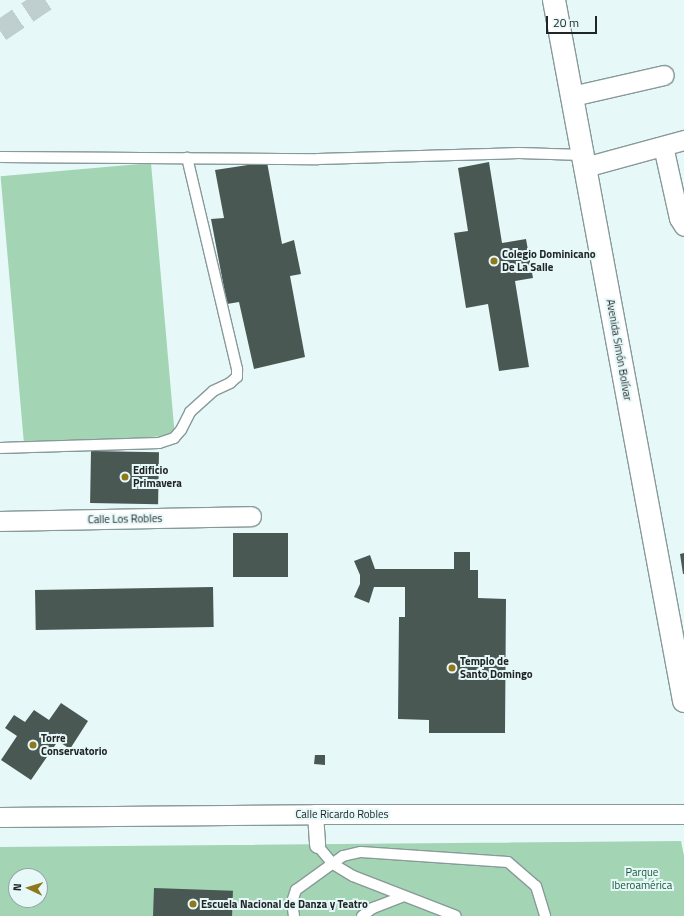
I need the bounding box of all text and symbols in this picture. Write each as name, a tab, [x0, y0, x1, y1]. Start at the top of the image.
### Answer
scale bar	[548, 8, 599, 34]
text: 20 m	[553, 13, 579, 32]
place label: Colegio Dominicano De La Salle	[502, 248, 596, 274]
marker: Colegio Dominicano De La Salle	[489, 256, 499, 266]
street label: Avenida Simón Bolívar	[604, 298, 634, 402]
place label: Edificio Primavera	[133, 464, 182, 490]
marker: Edificio Primavera	[120, 472, 130, 482]
street label: Calle Los Robles	[88, 512, 162, 526]
place label: Templo de Santo Domingo	[460, 655, 533, 681]
marker: Templo de Santo Domingo	[447, 663, 457, 673]
place label: Torre Conservatorio	[41, 732, 107, 758]
marker: Torre Conservatorio	[28, 740, 38, 750]
street label: Calle Ricardo Robles	[295, 807, 389, 821]
park label: Parque Iberoamérica	[612, 866, 672, 892]
north arrow	[8, 868, 48, 908]
text: N	[9, 883, 25, 892]
place label: Escuela Nacional de Danza y Teatro	[201, 897, 368, 911]
marker: Escuela Nacional de Danza y Teatro	[188, 899, 198, 909]

